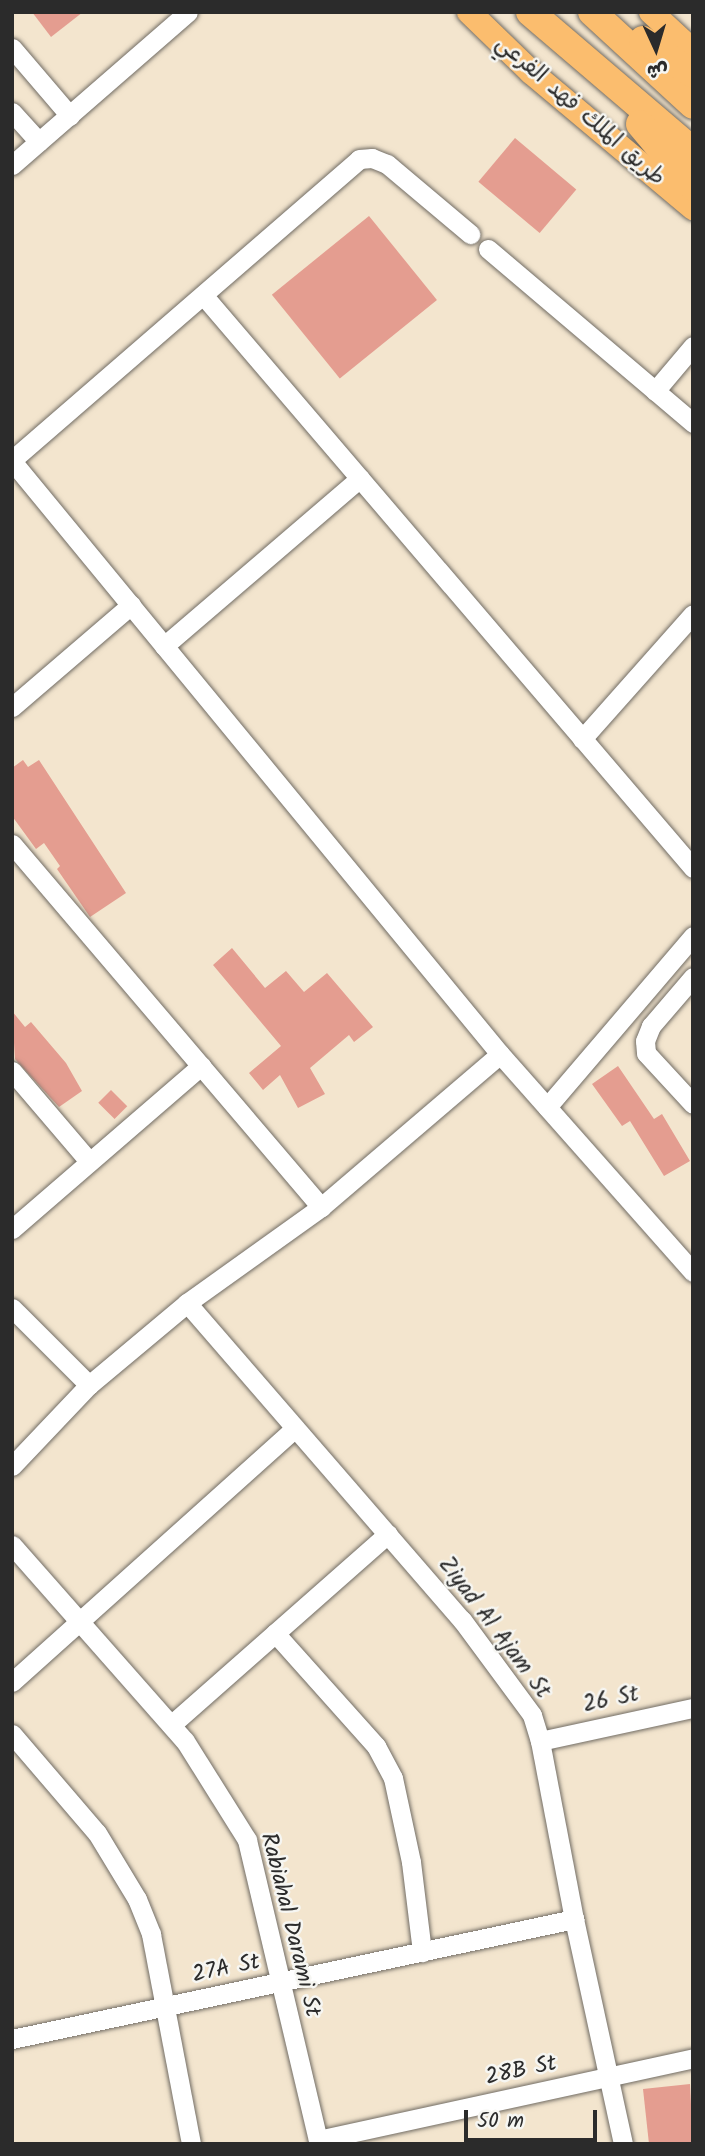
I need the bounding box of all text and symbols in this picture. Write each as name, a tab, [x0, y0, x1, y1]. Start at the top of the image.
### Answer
north arrow	[621, 14, 691, 84]
street label: طريق الملك فهد الفرعي	[490, 30, 670, 192]
text: ش	[646, 54, 669, 86]
street label: Ziyad Al Ajam St	[432, 1552, 556, 1704]
street label: 26 St	[581, 1681, 641, 1719]
street label: Rabiahal Darami St	[254, 1830, 326, 2020]
street label: 27A St	[190, 1948, 262, 1990]
street label: 28B St	[483, 2050, 559, 2092]
scale bar	[467, 2096, 600, 2140]
text: 50 m	[477, 2105, 524, 2138]

